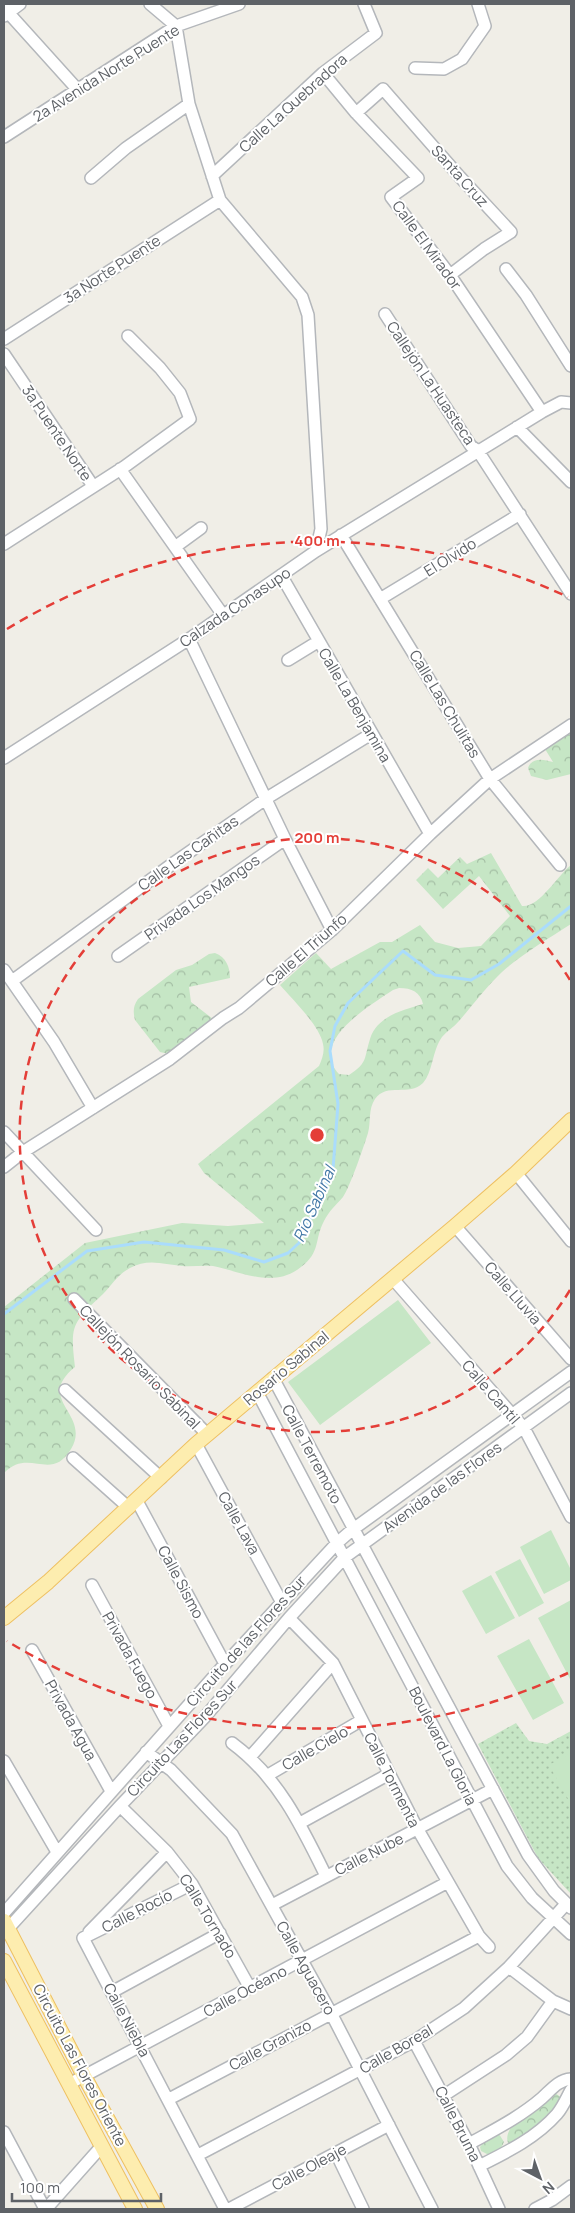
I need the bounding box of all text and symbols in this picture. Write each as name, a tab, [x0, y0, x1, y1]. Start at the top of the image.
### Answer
street label: 2a Avenida Norte Puente	[29, 19, 184, 127]
street label: Calle La Quebradora	[234, 49, 352, 157]
street label: Santa Cruz	[426, 140, 494, 212]
street label: Calle El Mirador	[387, 196, 467, 294]
street label: 3a Norte Puente	[60, 230, 165, 308]
street label: Callejón La Huasteca	[382, 317, 480, 449]
street label: 3a Puente Norte	[17, 381, 97, 485]
text: 400 m	[294, 530, 340, 551]
street label: El Olvido	[420, 533, 480, 581]
street label: Calzada Conasupo	[175, 562, 295, 652]
street label: Calle La Benjamina	[314, 644, 396, 766]
street label: Calle Las Chulitas	[404, 646, 486, 762]
street label: Calle Las Cañitas	[133, 810, 243, 896]
text: 200 m	[294, 827, 340, 848]
street label: Privada Los Mangos	[140, 849, 264, 945]
street label: Calle El Triunfo	[261, 909, 351, 991]
centre of rings	[308, 1126, 326, 1144]
water label: Río Sabinal	[288, 1161, 341, 1245]
street label: Calle Lluvia	[480, 1257, 546, 1329]
street label: Callejón Rosario Sabinal	[75, 1300, 205, 1434]
street label: Rosario Sabinal	[239, 1326, 333, 1410]
street label: Calle Cantil	[457, 1355, 525, 1429]
street label: Calle Terremoto	[277, 1401, 347, 1507]
street label: Avenida de las Flores	[378, 1437, 506, 1537]
street label: Calle Lava	[213, 1488, 265, 1558]
street label: Calle Sismo	[153, 1542, 209, 1622]
street label: Circuito de las Flores Sur	[181, 1571, 311, 1711]
street label: Privada Fuego	[97, 1608, 163, 1702]
street label: Circuito Las Flores Sur	[122, 1674, 242, 1801]
street label: Privada Agua	[40, 1676, 102, 1764]
street label: Boulevard La Gloria	[404, 1683, 482, 1809]
street label: Calle Cielo	[278, 1721, 352, 1775]
street label: Calle Tormenta	[359, 1729, 425, 1831]
street label: Calle Nube	[331, 1828, 407, 1880]
street label: Calle Tornado	[175, 1870, 241, 1962]
street label: Calle Rocío	[98, 1884, 176, 1938]
street label: Calle Aguacero	[272, 1917, 341, 2019]
street label: Calle Océano	[200, 1960, 291, 2022]
street label: Calle Niebla	[99, 1979, 155, 2061]
street label: Circuito Las Flores Oriente	[28, 1980, 132, 2150]
street label: Calle Granizo	[225, 2014, 315, 2076]
street label: Calle Boreal	[355, 2020, 437, 2078]
street label: Calle Bruma	[430, 2083, 486, 2165]
street label: Calle Oleaje	[268, 2138, 350, 2195]
north arrow	[515, 2153, 565, 2203]
scale bar	[12, 2170, 161, 2202]
text: 100 m	[20, 2177, 60, 2198]
text: N	[539, 2178, 559, 2199]

